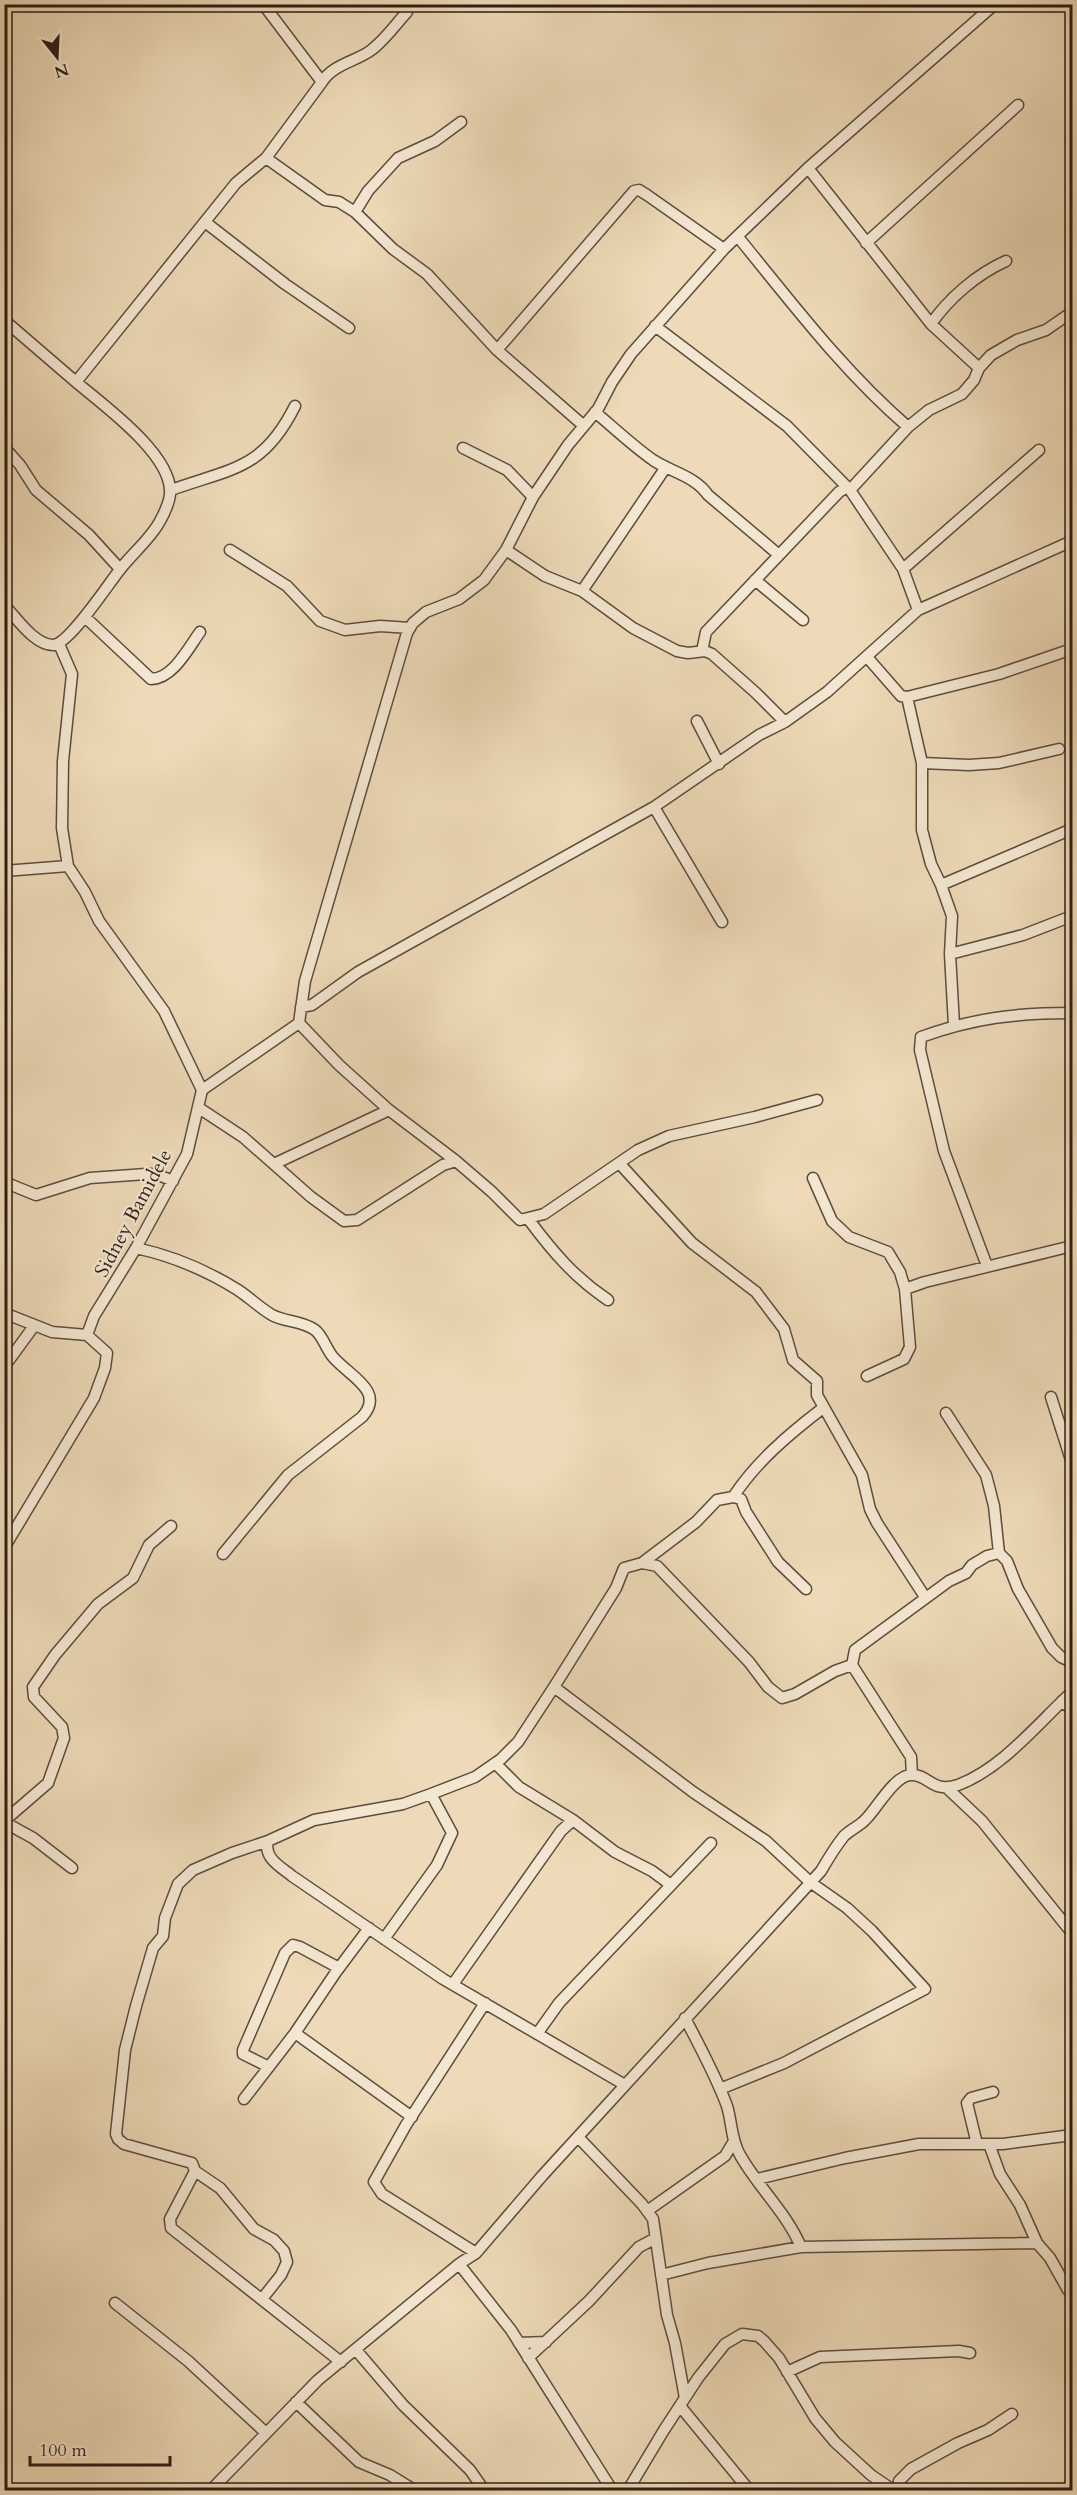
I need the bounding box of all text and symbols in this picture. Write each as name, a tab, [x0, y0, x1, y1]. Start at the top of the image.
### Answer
north arrow	[27, 27, 87, 87]
text: N	[51, 58, 71, 83]
street label: Sidney Bamidele	[88, 1144, 178, 1282]
scale bar	[30, 2429, 170, 2467]
text: 100 m	[39, 2438, 87, 2463]

